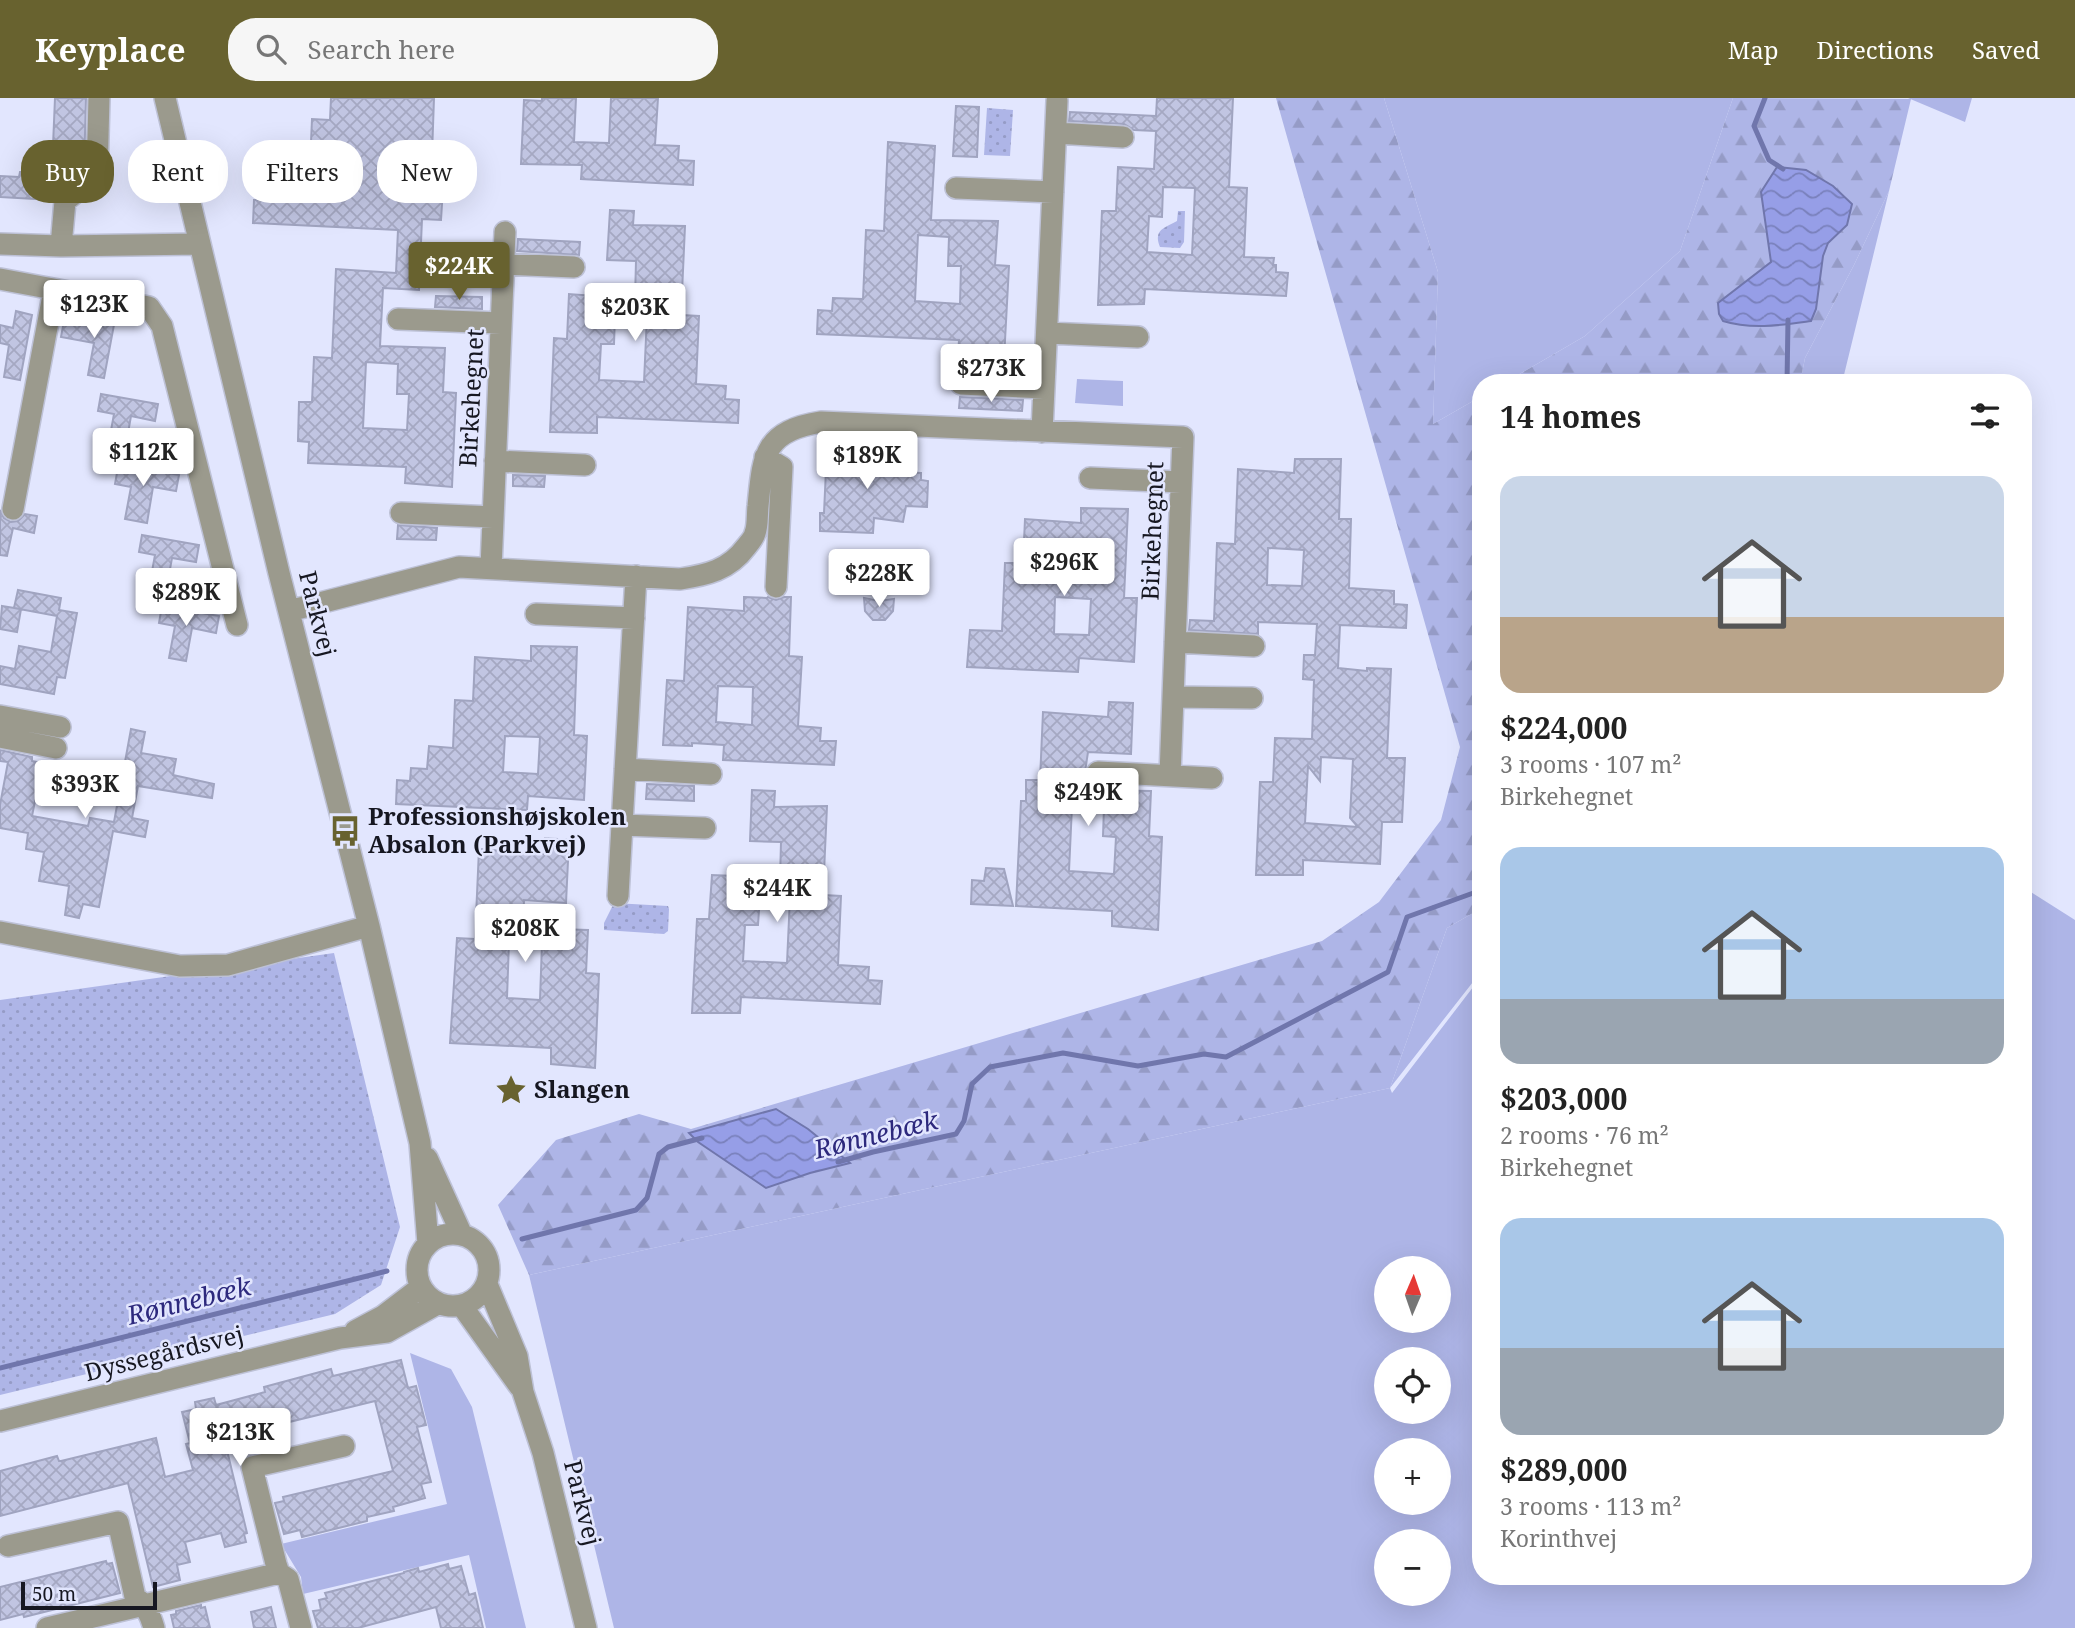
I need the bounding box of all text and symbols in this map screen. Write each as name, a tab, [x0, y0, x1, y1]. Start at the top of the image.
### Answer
search box	[228, 18, 718, 81]
text: Keyplace	[35, 27, 186, 72]
icon: search	[252, 30, 290, 68]
text: Search here	[308, 31, 455, 67]
text: Map	[1728, 33, 1779, 66]
text: Directions	[1817, 33, 1934, 66]
text: Saved	[1972, 33, 2040, 66]
chip: Buy	[21, 140, 114, 203]
chip: Rent	[128, 140, 228, 203]
chip: Filters	[242, 140, 363, 203]
chip: New	[377, 140, 477, 203]
pin: $224K	[410, 242, 508, 302]
text: $224K	[425, 249, 493, 281]
pin: $123K	[45, 280, 143, 340]
pin: $203K	[586, 284, 684, 343]
text: $123K	[60, 287, 128, 319]
text: $203K	[601, 290, 669, 322]
street label: Birkehegnet	[450, 328, 491, 468]
pin: $273K	[942, 344, 1040, 404]
text: $273K	[957, 351, 1025, 383]
text: 14 homes	[1500, 396, 1641, 437]
icon: filters	[1966, 397, 2004, 435]
pin: $112K	[94, 428, 192, 488]
pin: $189K	[818, 432, 916, 491]
text: $112K	[109, 435, 177, 467]
text: $189K	[833, 438, 901, 470]
street label: Birkehegnet	[1133, 461, 1170, 601]
icon: home	[1689, 521, 1815, 647]
pin: $296K	[1015, 538, 1113, 598]
text: $296K	[1030, 545, 1098, 577]
pin: $228K	[830, 550, 928, 609]
text: $228K	[845, 556, 913, 588]
street label: Parkvej	[292, 567, 345, 660]
pin: $289K	[137, 568, 235, 628]
text: $289K	[152, 575, 220, 607]
text: $224,000	[1500, 707, 1627, 748]
text: 3 rooms · 107 m²	[1500, 748, 1682, 780]
pin: $393K	[36, 760, 134, 820]
text: $393K	[51, 767, 119, 799]
pin: $249K	[1039, 768, 1137, 828]
text: $249K	[1054, 775, 1122, 807]
text: Birkehegnet	[1500, 780, 1633, 812]
place label: Professionshøjskolen Absalon (Parkvej)	[368, 799, 626, 860]
bus stop icon: Professionshøjskolen Absalon (Parkvej)	[328, 814, 362, 848]
pin: $244K	[728, 864, 826, 924]
text: $244K	[743, 871, 811, 903]
icon: home	[1689, 892, 1815, 1018]
pin: $208K	[476, 904, 574, 964]
text: $208K	[491, 911, 559, 943]
place label: Slangen	[534, 1072, 630, 1105]
place icon: Slangen	[494, 1073, 528, 1107]
text: $203,000	[1500, 1078, 1627, 1119]
water label: Rønnebæk	[809, 1101, 943, 1167]
text: 2 rooms · 76 m²	[1500, 1119, 1669, 1151]
text: Birkehegnet	[1500, 1151, 1633, 1183]
north arrow	[1374, 1256, 1451, 1334]
map controls	[1374, 1256, 1451, 1606]
icon: home	[1689, 1263, 1815, 1389]
water label: Rønnebæk	[122, 1267, 256, 1333]
street label: Dyssegårdsvej	[81, 1317, 247, 1388]
button: locate	[1374, 1347, 1451, 1424]
pin: $213K	[191, 1408, 289, 1468]
text: $213K	[206, 1415, 274, 1447]
button: +	[1374, 1438, 1451, 1515]
text: $289,000	[1500, 1449, 1627, 1490]
street label: Parkvej	[557, 1456, 610, 1549]
text: 3 rooms · 113 m²	[1500, 1490, 1682, 1522]
text: Korinthvej	[1500, 1522, 1617, 1554]
button: −	[1374, 1529, 1451, 1606]
scale bar	[21, 1579, 158, 1611]
text: 50 m	[32, 1581, 76, 1607]

